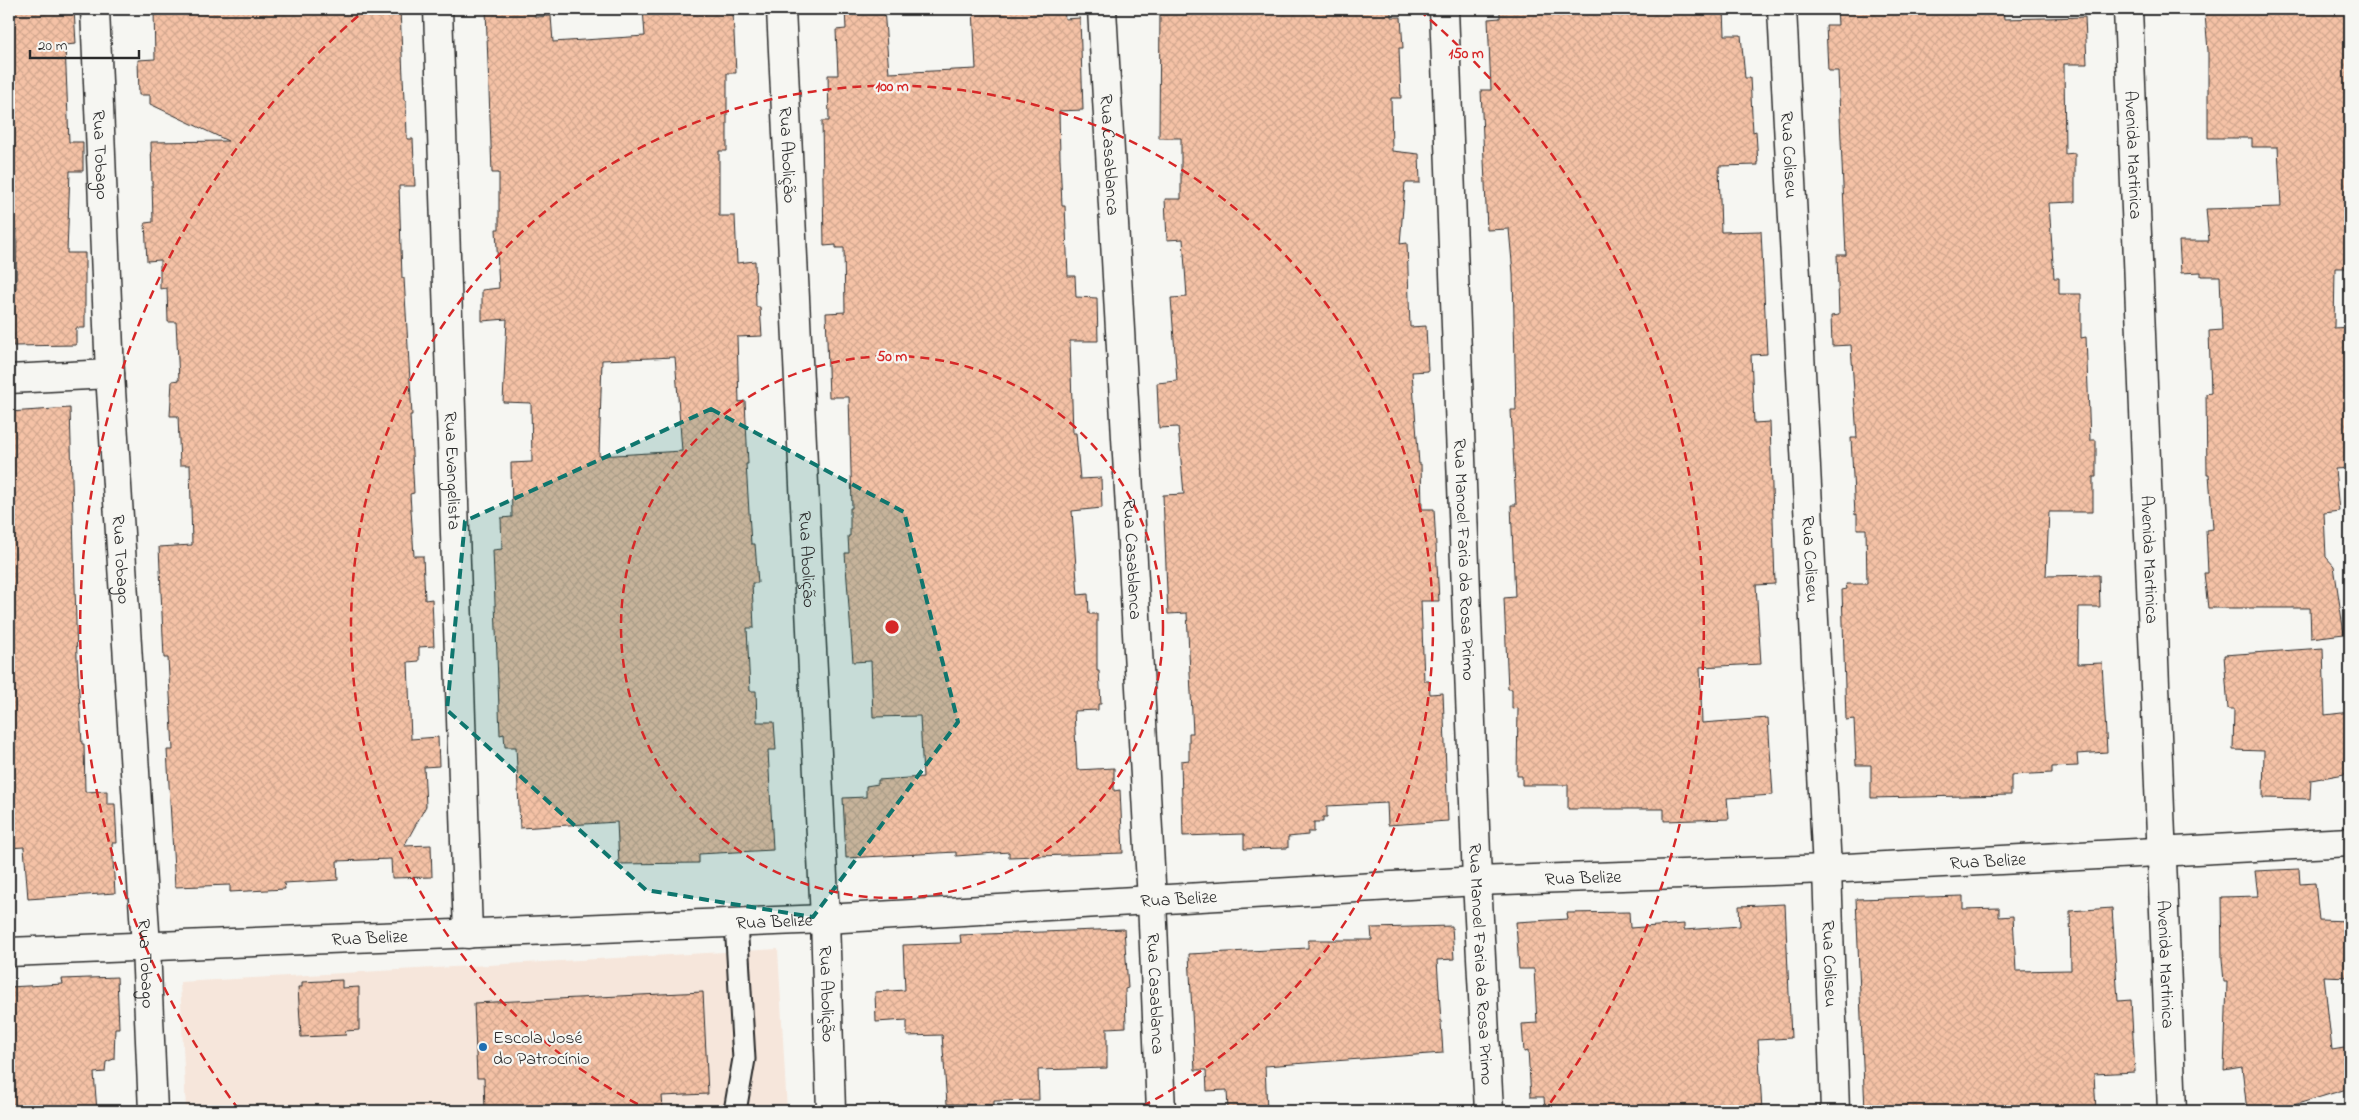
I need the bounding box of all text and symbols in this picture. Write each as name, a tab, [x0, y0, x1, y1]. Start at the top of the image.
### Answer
scale bar	[30, 28, 139, 60]
text: 20 m	[38, 35, 68, 57]
text: 150 m	[1448, 43, 1484, 65]
text: 100 m	[875, 76, 909, 98]
street label: Avenida Martinica	[2116, 90, 2147, 220]
street label: Rua Casablanca	[1092, 94, 1125, 216]
street label: Rua Abolição	[771, 106, 801, 204]
street label: Rua Tobago	[84, 110, 114, 200]
street label: Rua Coliseu	[1772, 111, 1803, 199]
text: 50 m	[877, 346, 908, 368]
street label: Rua Evangelista	[436, 411, 466, 530]
street label: Rua Manoel Faria da Rosa Primo	[1445, 438, 1480, 681]
street label: Avenida Martinica	[2132, 495, 2164, 624]
street label: Rua Casablanca	[1114, 498, 1147, 621]
street label: Rua Abolição	[790, 511, 821, 608]
street label: Rua Tobago	[104, 514, 135, 605]
street label: Rua Coliseu	[1794, 515, 1824, 603]
centre of rings	[883, 618, 901, 636]
street label: Rua Manoel Faria da Rosa Primo	[1461, 843, 1499, 1086]
street label: Rua Belize	[1949, 848, 2028, 878]
street label: Rua Belize	[1545, 865, 1623, 894]
street label: Rua Belize	[1140, 885, 1219, 916]
street label: Avenida Martinica	[2149, 900, 2180, 1029]
street label: Rua Belize	[736, 908, 814, 938]
street label: Rua Tobago	[129, 918, 160, 1009]
street label: Rua Coliseu	[1814, 920, 1843, 1008]
street label: Rua Belize	[331, 925, 409, 954]
street label: Rua Casablanca	[1138, 932, 1170, 1055]
street label: Rua Abolição	[811, 945, 840, 1043]
place label: Escola José do Patrocínio	[493, 1026, 590, 1073]
marker: Escola José do Patrocínio	[477, 1041, 489, 1053]

